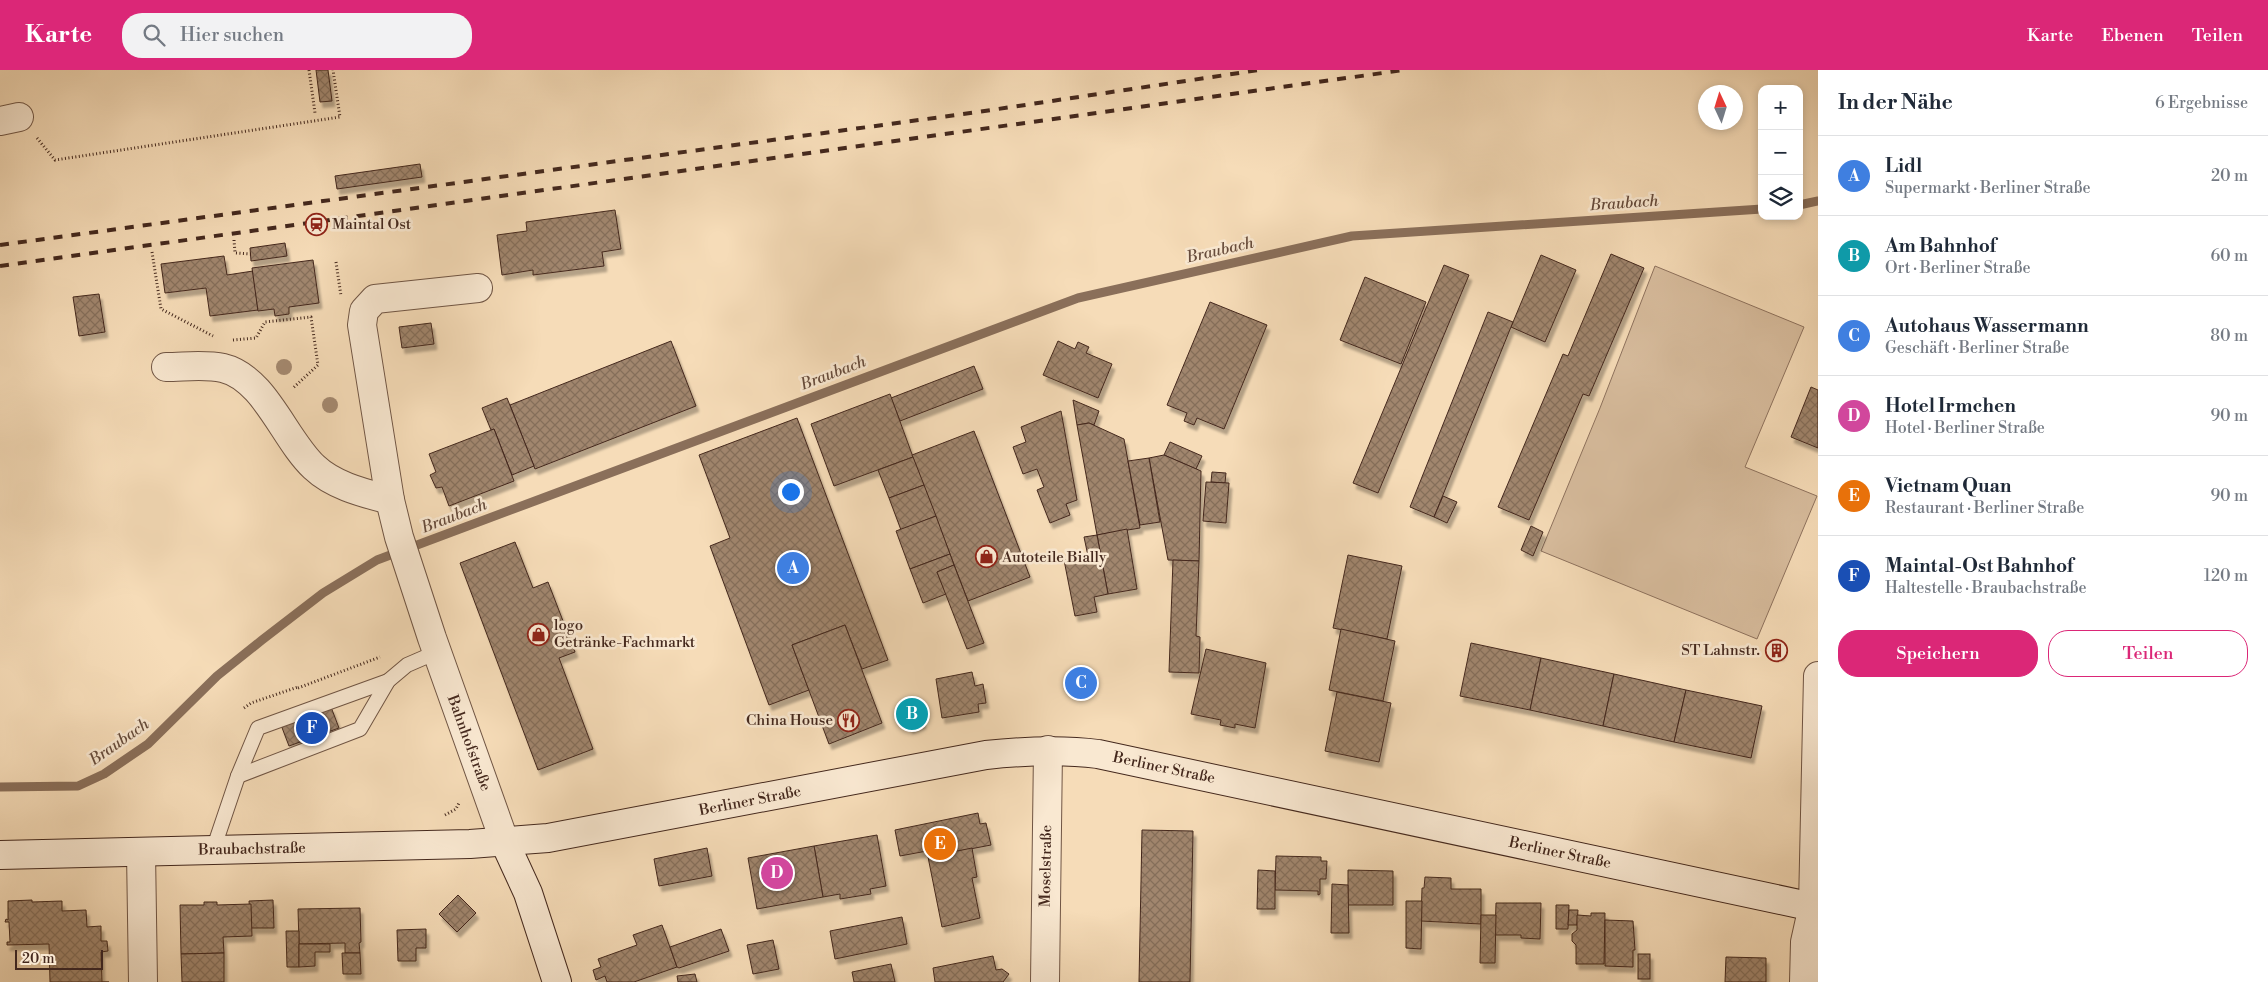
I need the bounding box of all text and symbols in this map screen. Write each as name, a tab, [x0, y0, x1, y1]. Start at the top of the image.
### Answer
search box	[122, 13, 472, 58]
text: Karte	[25, 20, 92, 50]
icon: search	[140, 21, 168, 49]
text: Hier suchen	[180, 23, 284, 47]
text: Karte	[2027, 24, 2073, 47]
text: Ebenen	[2101, 24, 2164, 47]
text: Teilen	[2192, 24, 2243, 47]
north arrow	[1698, 85, 1743, 130]
map controls	[1758, 85, 1803, 220]
button: +	[1758, 85, 1803, 130]
text: In der Nähe	[1838, 90, 1953, 116]
text: 6 Ergebnisse	[2155, 93, 2248, 113]
button: −	[1758, 130, 1803, 175]
text: Lidl	[1885, 154, 1922, 178]
text: A	[1848, 166, 1860, 186]
text: 20 m	[2211, 166, 2248, 186]
button: layers	[1758, 175, 1803, 220]
text: Supermarkt · Berliner Straße	[1885, 178, 2091, 198]
water label: Braubach	[1588, 191, 1659, 215]
station icon: Maintal Ost	[304, 212, 328, 236]
place label: Maintal Ost	[332, 215, 412, 234]
water label: Braubach	[1183, 233, 1256, 268]
text: Am Bahnhof	[1885, 234, 1996, 258]
text: B	[1848, 246, 1860, 266]
text: 60 m	[2210, 246, 2248, 266]
text: Ort · Berliner Straße	[1885, 258, 2030, 278]
text: Autohaus Wassermann	[1885, 314, 2089, 338]
text: C	[1848, 326, 1860, 346]
text: 80 m	[2210, 326, 2248, 346]
text: Geschäft · Berliner Straße	[1885, 338, 2069, 358]
water label: Braubach	[797, 351, 869, 395]
text: Hotel Irmchen	[1885, 394, 2016, 418]
text: D	[1848, 406, 1860, 426]
text: 90 m	[2210, 406, 2248, 426]
text: Hotel · Berliner Straße	[1885, 418, 2045, 438]
text: Vietnam Quan	[1885, 474, 2011, 498]
your location	[778, 479, 804, 505]
text: E	[1848, 486, 1860, 506]
text: 90 m	[2210, 486, 2248, 506]
water label: Braubach	[418, 494, 490, 538]
text: Restaurant · Berliner Straße	[1885, 498, 2084, 518]
shop icon: Autoteile Bially	[974, 545, 998, 569]
place label: Autoteile Bially	[1001, 548, 1107, 567]
pin: A	[777, 549, 809, 587]
text: Maintal-Ost Bahnhof	[1885, 554, 2073, 578]
text: F	[1848, 566, 1860, 586]
text: 120 m	[2204, 566, 2248, 586]
text: Haltestelle · Braubachstraße	[1885, 578, 2087, 598]
place label: logo Getränke-Fachmarkt	[554, 616, 696, 652]
shop icon: logo Getränke-Fachmarkt	[526, 622, 550, 646]
button: Speichern	[1838, 630, 2038, 677]
button: Teilen	[2048, 630, 2248, 677]
building icon: ST Lahnstr.	[1764, 638, 1788, 662]
place label: ST Lahnstr.	[1681, 641, 1760, 660]
pin: C	[1065, 664, 1097, 702]
street label: Bahnhofstraße	[443, 691, 495, 794]
pin: B	[896, 695, 928, 733]
restaurant icon: China House	[837, 708, 861, 732]
pin: F	[296, 709, 328, 747]
place label: China House	[746, 711, 833, 730]
water label: Braubach	[84, 714, 153, 770]
street label: Berliner Straße	[1110, 748, 1217, 788]
street label: Berliner Straße	[696, 782, 803, 820]
pin: E	[924, 825, 956, 863]
street label: Moselstraße	[1036, 825, 1056, 907]
street label: Berliner Straße	[1506, 833, 1613, 873]
street label: Braubachstraße	[197, 839, 306, 859]
pin: D	[761, 854, 793, 892]
scale bar	[15, 947, 102, 970]
text: 20 m	[22, 950, 54, 968]

